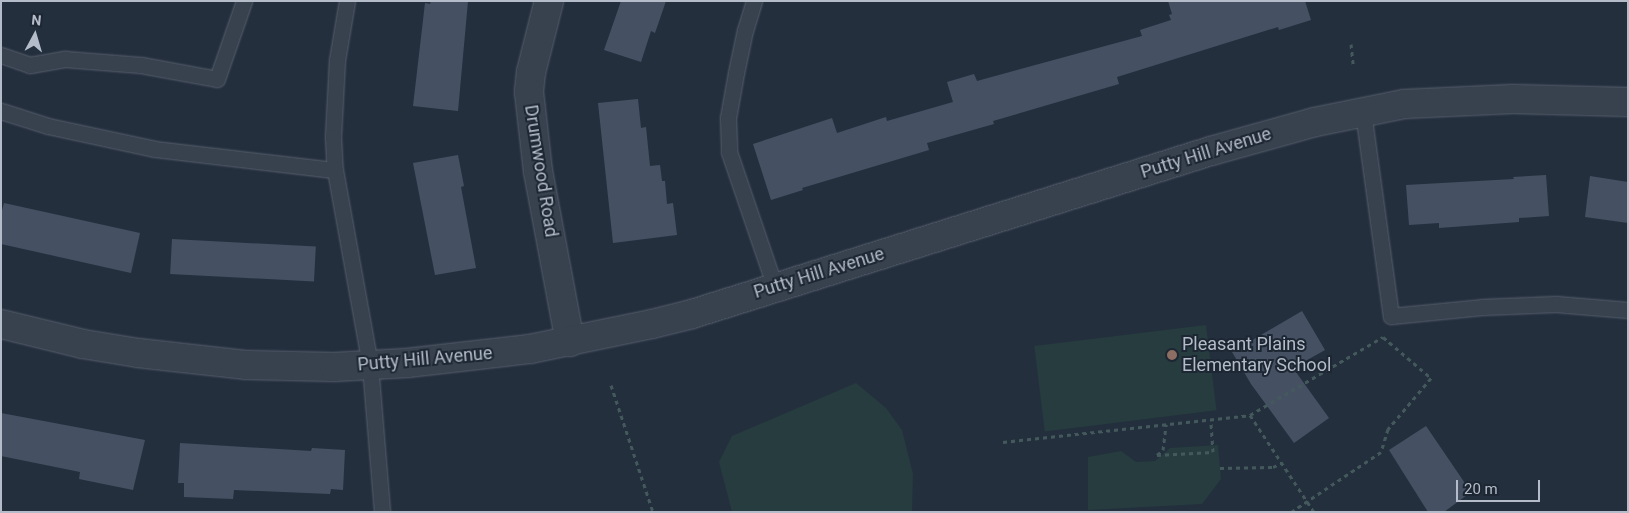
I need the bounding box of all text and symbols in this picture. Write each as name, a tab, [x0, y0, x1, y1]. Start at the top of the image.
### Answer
north arrow	[10, 10, 60, 60]
text: N	[31, 12, 42, 29]
street label: Drumwood Road	[520, 103, 562, 239]
street label: Putty Hill Avenue	[1138, 123, 1274, 183]
street label: Putty Hill Avenue	[751, 243, 887, 303]
place label: Pleasant Plains Elementary School	[1182, 334, 1331, 376]
street label: Putty Hill Avenue	[357, 342, 493, 376]
marker: Pleasant Plains Elementary School	[1166, 349, 1178, 361]
scale bar	[1459, 470, 1543, 502]
text: 20 m	[1464, 480, 1498, 498]

